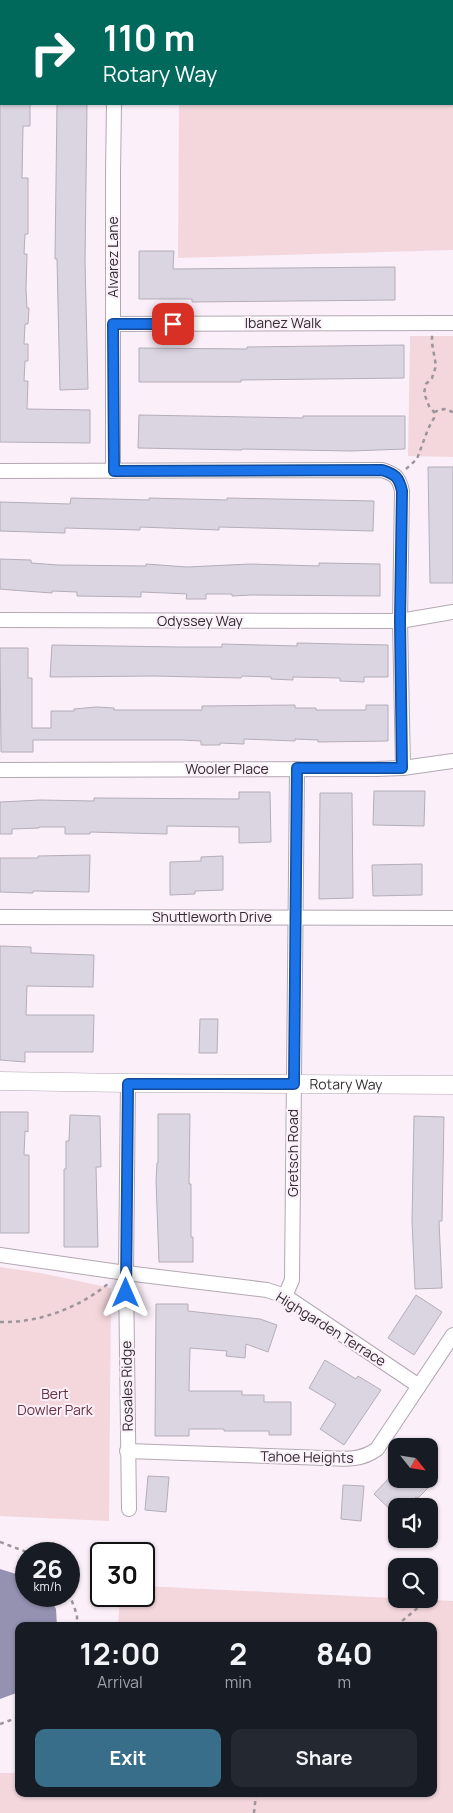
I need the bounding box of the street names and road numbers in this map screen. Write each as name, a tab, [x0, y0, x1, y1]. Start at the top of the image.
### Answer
street label: Alvarez Lane	[103, 216, 122, 298]
street label: Ibanez Walk	[245, 313, 322, 332]
street label: Odyssey Way	[157, 611, 244, 630]
street label: Wooler Place	[185, 759, 269, 778]
street label: Shuttleworth Drive	[152, 907, 272, 926]
street label: Rotary Way	[309, 1074, 383, 1094]
street label: Gretsch Road	[283, 1109, 302, 1197]
street label: Highgarden Terrace	[273, 1287, 390, 1370]
street label: Rosales Ridge	[116, 1341, 137, 1431]
street label: Tahoe Heights	[260, 1446, 354, 1467]

